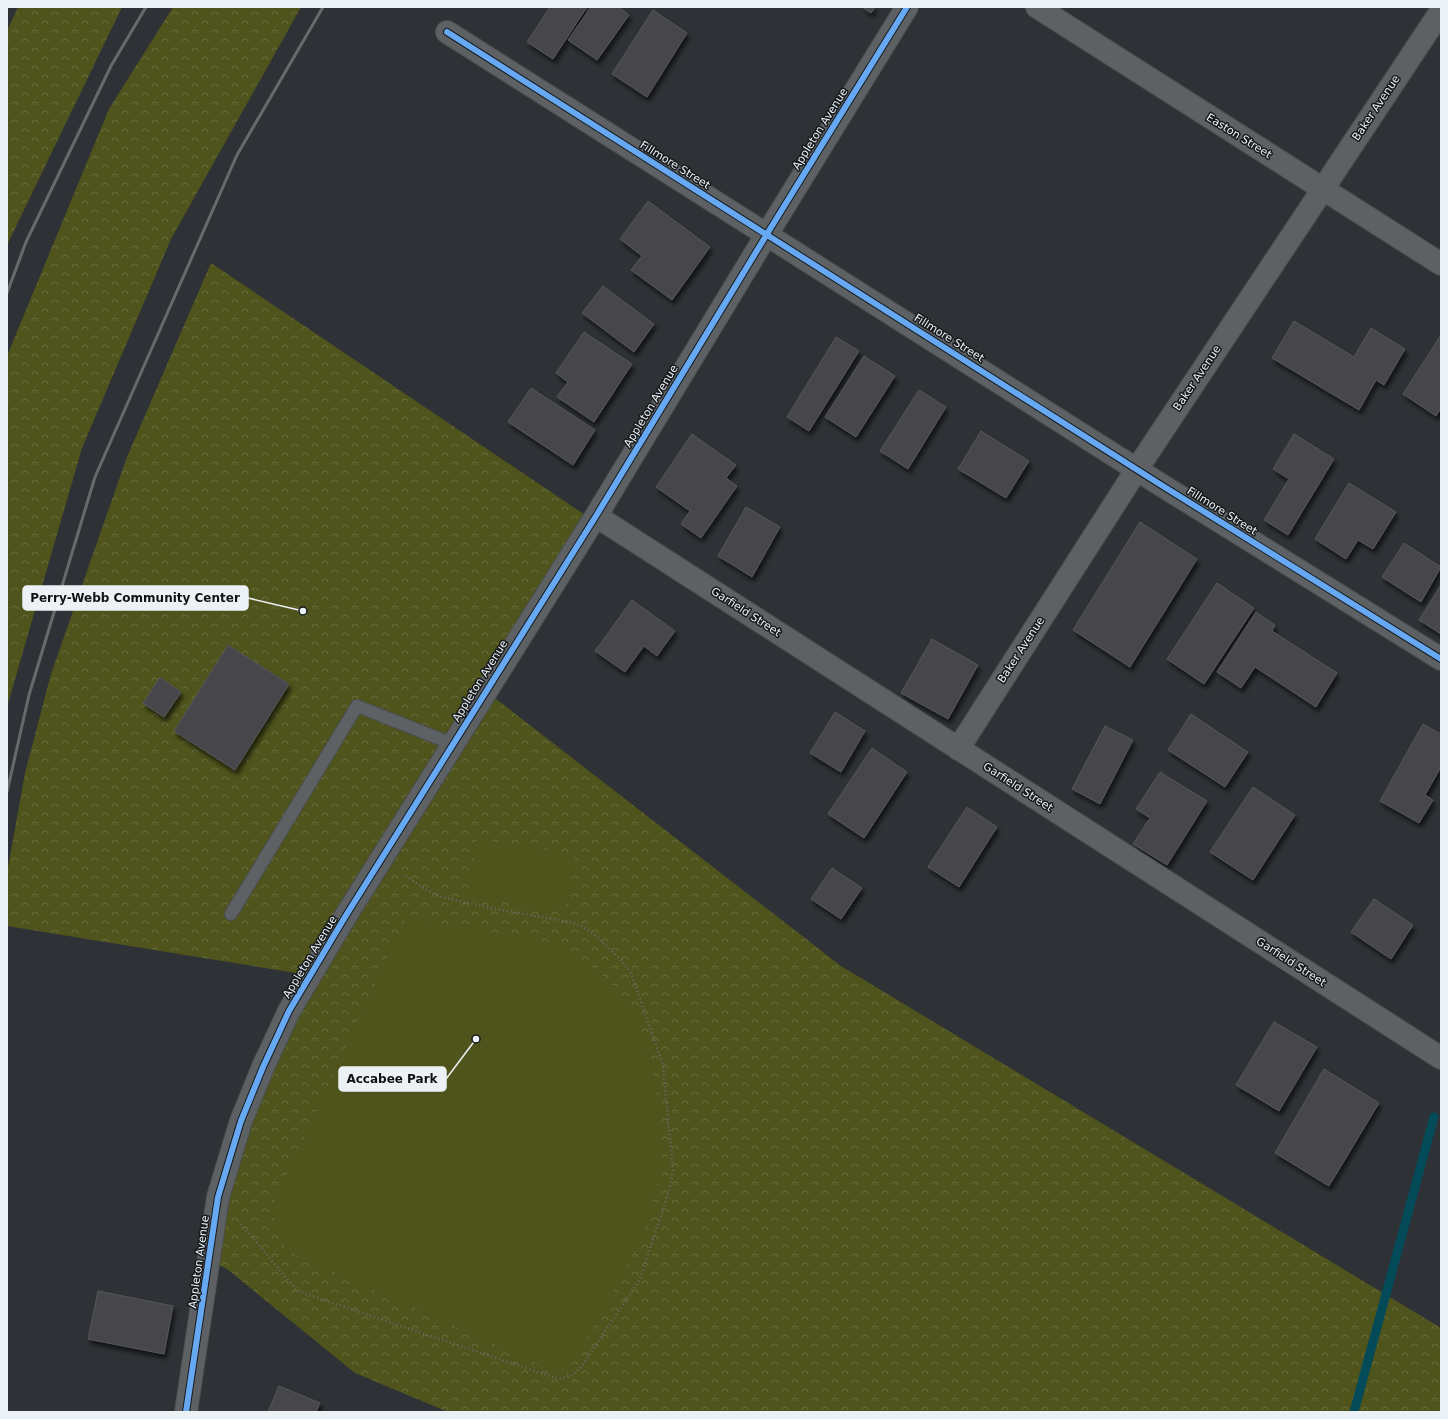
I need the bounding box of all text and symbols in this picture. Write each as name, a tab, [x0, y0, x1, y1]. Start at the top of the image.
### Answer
street label: Baker Avenue	[1349, 73, 1403, 143]
street label: Appleton Avenue	[790, 86, 850, 172]
street label: Easton Street	[1204, 111, 1275, 162]
street label: Fillmore Street	[638, 138, 713, 192]
street label: Fillmore Street	[912, 311, 987, 365]
street label: Baker Avenue	[1170, 343, 1224, 413]
street label: Appleton Avenue	[621, 362, 681, 450]
street label: Fillmore Street	[1185, 484, 1260, 538]
street label: Garfield Street	[709, 585, 784, 640]
callout: Perry-Webb Community Center	[23, 586, 248, 610]
text: Perry-Webb Community Center	[30, 591, 240, 605]
street label: Baker Avenue	[995, 614, 1047, 685]
street label: Appleton Avenue	[450, 638, 510, 724]
street label: Garfield Street	[981, 760, 1056, 815]
street label: Appleton Avenue	[280, 913, 340, 1001]
street label: Garfield Street	[1254, 935, 1329, 990]
callout: Accabee Park	[339, 1067, 446, 1091]
text: Accabee Park	[346, 1072, 439, 1086]
street label: Appleton Avenue	[186, 1214, 212, 1309]

